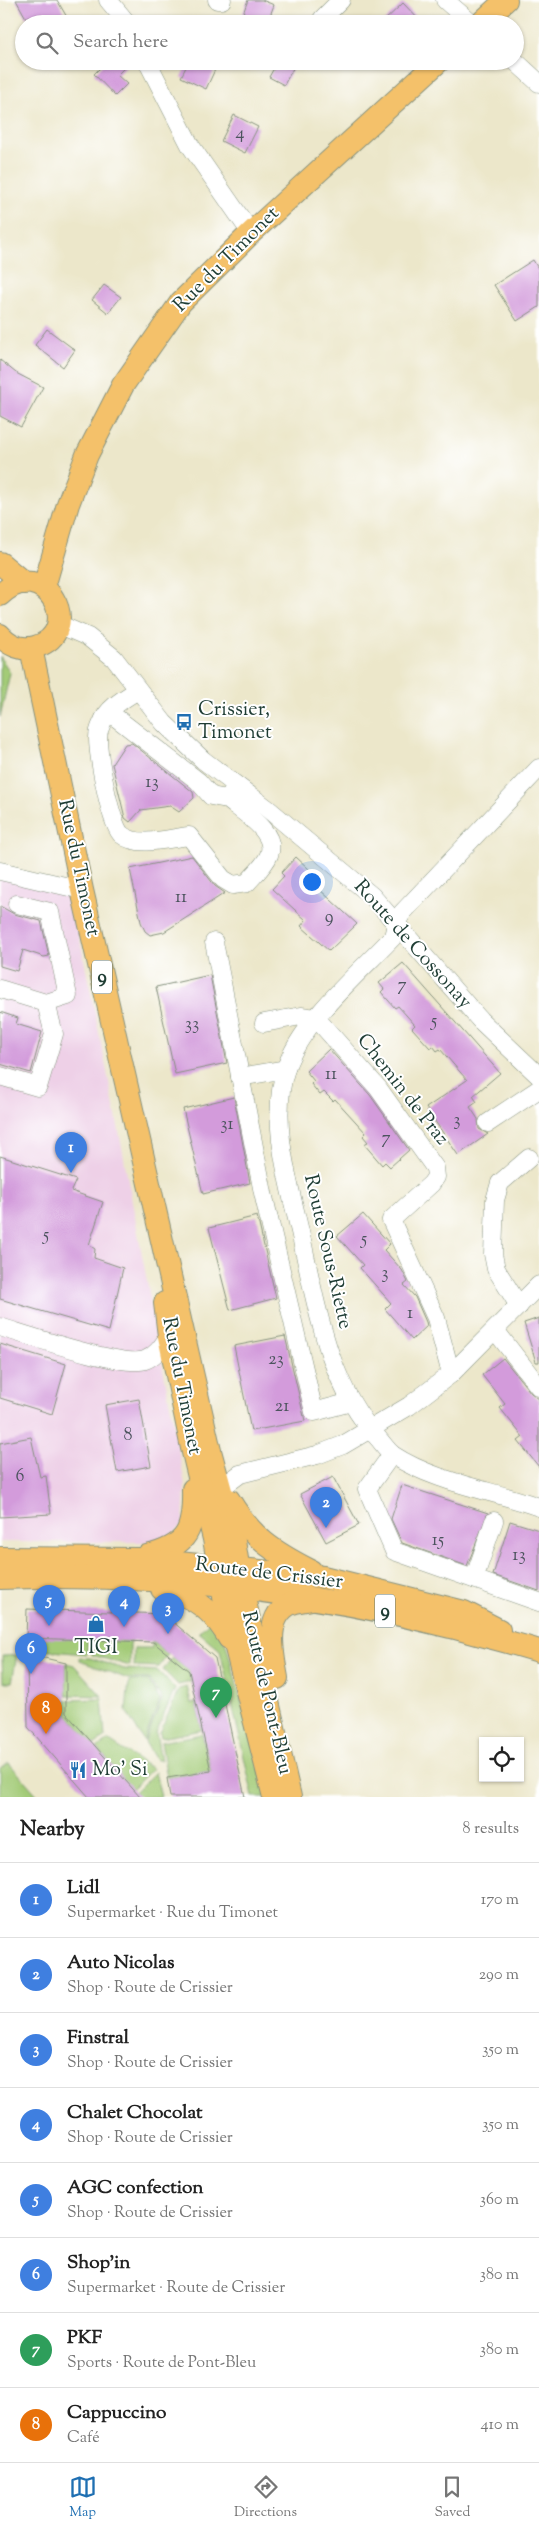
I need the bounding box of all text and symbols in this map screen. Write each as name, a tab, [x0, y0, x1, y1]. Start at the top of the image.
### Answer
search box	[15, 15, 524, 70]
icon: search	[33, 29, 61, 57]
text: Search here	[73, 29, 168, 56]
house number: 4	[235, 121, 245, 147]
street label: Rue du Timonet	[167, 200, 287, 320]
place label: Crissier, Timonet	[198, 696, 272, 748]
bus stop icon: Crissier, Timonet	[174, 712, 194, 732]
house number: 13	[145, 770, 159, 796]
street label: Rue du Timonet	[49, 797, 107, 939]
your location	[299, 869, 325, 895]
street label: Route de Cossonay	[346, 874, 478, 1016]
house number: 11	[175, 885, 187, 911]
house number: 9	[325, 905, 334, 931]
road number: 9	[92, 960, 112, 994]
house number: 7	[397, 973, 407, 999]
house number: 5	[430, 1009, 437, 1035]
house number: 33	[185, 1012, 199, 1038]
street label: Chemin de Praz	[349, 1028, 455, 1152]
house number: 11	[325, 1062, 337, 1088]
house number: 3	[453, 1108, 461, 1134]
house number: 31	[220, 1112, 234, 1138]
house number: 7	[381, 1126, 391, 1152]
pin: 1	[55, 1132, 87, 1173]
street label: Route Sous-Riette	[295, 1172, 359, 1332]
house number: 5	[42, 1223, 49, 1249]
house number: 5	[360, 1227, 367, 1253]
house number: 3	[381, 1261, 389, 1287]
house number: 1	[407, 1301, 413, 1327]
street label: Rue du Timonet	[153, 1315, 209, 1457]
house number: 23	[268, 1347, 284, 1373]
house number: 21	[275, 1394, 289, 1420]
house number: 8	[124, 1423, 133, 1449]
house number: 6	[16, 1464, 25, 1490]
pin: 2	[310, 1487, 342, 1528]
house number: 15	[432, 1528, 444, 1554]
house number: 13	[512, 1543, 526, 1569]
street label: Route de Crissier	[194, 1551, 345, 1598]
pin: 5	[33, 1585, 65, 1626]
pin: 4	[108, 1586, 140, 1627]
pin: 3	[152, 1593, 184, 1634]
road number: 9	[375, 1594, 395, 1628]
street label: Route de Pont-Bleu	[233, 1609, 299, 1778]
shop icon: TIGI	[86, 1614, 106, 1634]
pin: 6	[15, 1633, 47, 1674]
place label: TIGI	[74, 1634, 118, 1663]
pin: 7	[200, 1677, 232, 1718]
pin: 8	[30, 1693, 62, 1734]
map controls	[479, 1737, 524, 1782]
button: locate	[479, 1737, 524, 1782]
place label: Mo' Si	[92, 1756, 148, 1785]
restaurant icon: Mo' Si	[68, 1760, 88, 1780]
text: Nearby	[20, 1815, 85, 1845]
text: 8 results	[463, 1818, 519, 1841]
text: Lidl	[67, 1875, 100, 1902]
text: 1	[33, 1889, 39, 1912]
text: 170 m	[481, 1889, 519, 1912]
text: Supermarket · Rue du Timonet	[67, 1902, 278, 1925]
text: Auto Nicolas	[67, 1950, 174, 1977]
text: 2	[32, 1964, 40, 1987]
text: 290 m	[479, 1964, 519, 1987]
text: Shop · Route de Crissier	[67, 1977, 233, 2000]
text: Finstral	[67, 2025, 129, 2052]
text: 3	[33, 2039, 39, 2062]
text: 350 m	[482, 2039, 519, 2062]
text: Shop · Route de Crissier	[67, 2052, 233, 2075]
text: Chalet Chocolat	[67, 2100, 203, 2127]
text: 4	[32, 2114, 40, 2137]
text: 350 m	[482, 2114, 519, 2137]
text: Shop · Route de Crissier	[67, 2127, 233, 2150]
text: AGC confection	[67, 2175, 204, 2202]
text: 5	[33, 2189, 39, 2212]
text: 360 m	[480, 2189, 519, 2212]
text: Shop · Route de Crissier	[67, 2202, 233, 2225]
text: Shop'in	[67, 2250, 131, 2277]
text: 6	[32, 2264, 40, 2287]
text: 380 m	[479, 2264, 519, 2287]
text: Supermarket · Route de Crissier	[67, 2277, 285, 2300]
text: PKF	[67, 2325, 102, 2352]
text: 7	[32, 2339, 40, 2362]
text: 380 m	[479, 2339, 519, 2362]
text: Sports · Route de Pont-Bleu	[67, 2352, 256, 2375]
text: Cappuccino	[67, 2400, 166, 2427]
text: 8	[32, 2414, 40, 2437]
text: 410 m	[481, 2414, 519, 2437]
text: Café	[67, 2427, 100, 2450]
tab: Map	[69, 2473, 97, 2523]
tab: Directions	[234, 2473, 297, 2523]
tab: Saved	[434, 2473, 470, 2523]

